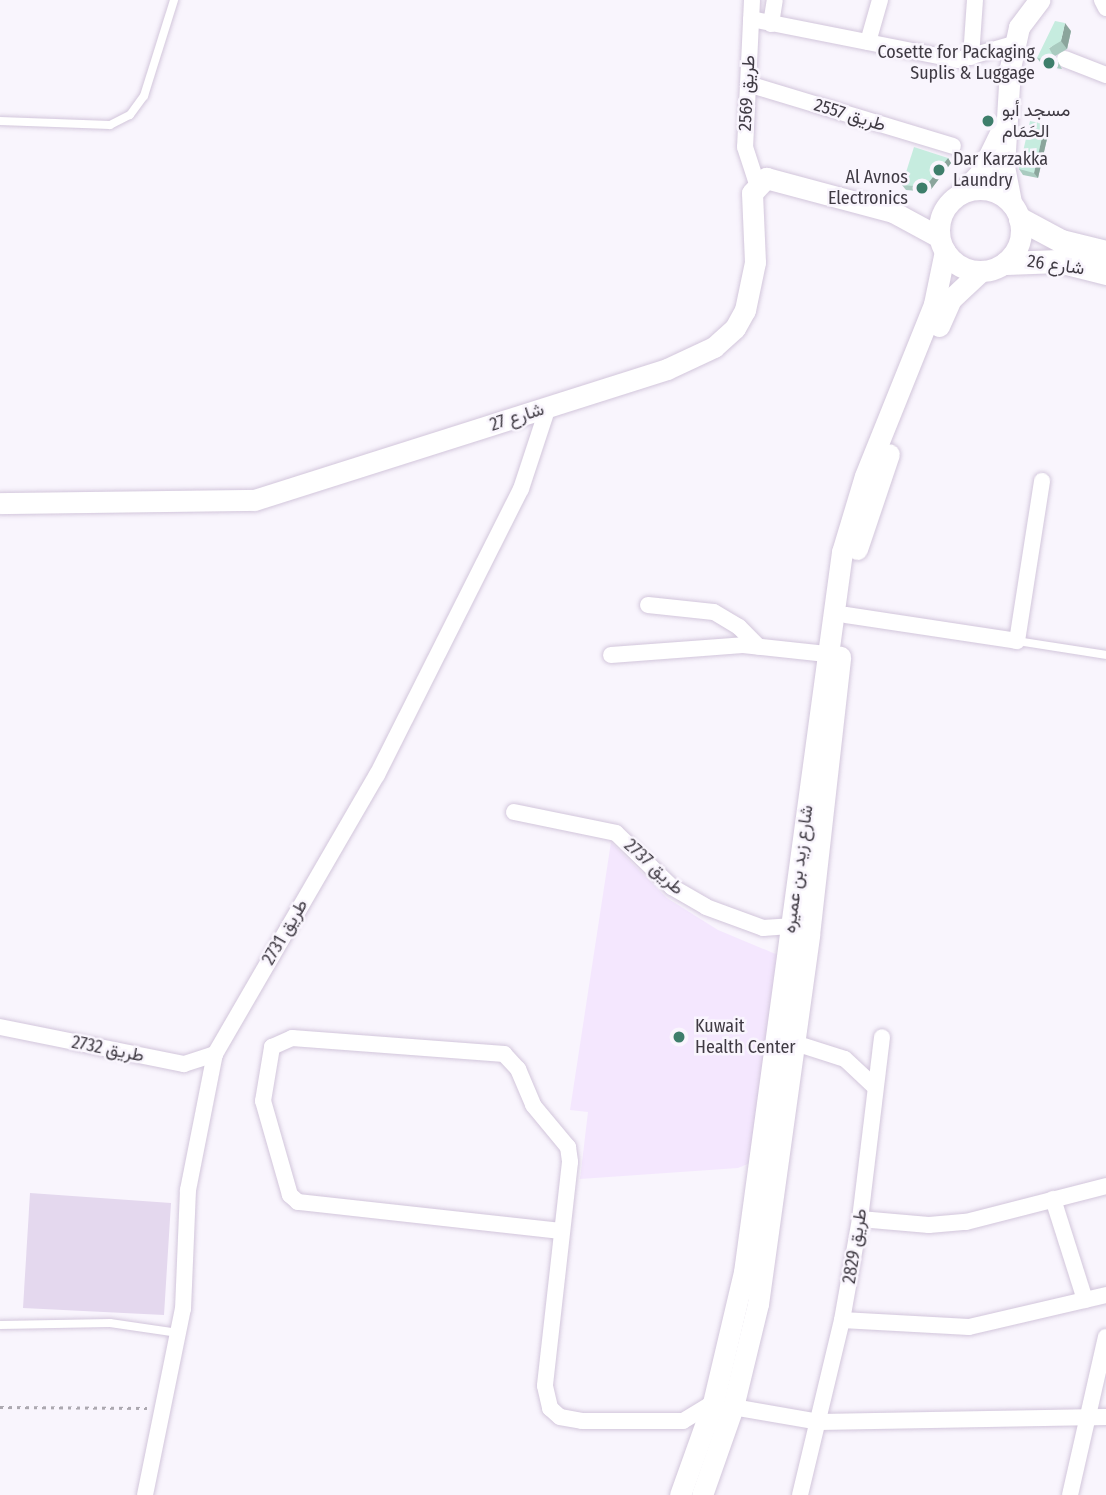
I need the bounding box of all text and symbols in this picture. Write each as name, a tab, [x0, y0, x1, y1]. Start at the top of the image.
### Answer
place label: Cosette for Packaging Suplis & Luggage	[878, 42, 1035, 84]
street label: طريق 2569	[734, 54, 760, 132]
marker: Cosette for Packaging Suplis & Luggage	[1041, 55, 1057, 71]
street label: طريق 2557	[812, 94, 888, 136]
place label: مسجد أبو الحَمَام	[1002, 100, 1070, 142]
marker: مسجد أبو الحَمَام	[980, 113, 996, 129]
place label: Dar Karzakka Laundry	[953, 149, 1048, 192]
marker: Dar Karzakka Laundry	[931, 162, 947, 178]
place label: Al Avnos Electronics	[828, 167, 908, 210]
marker: Al Avnos Electronics	[914, 180, 930, 196]
street label: شارع 26	[1026, 250, 1086, 280]
street label: شارع 27	[487, 398, 547, 436]
street label: شارع زيد بن عميره	[778, 803, 818, 935]
street label: طريق 2737	[620, 835, 688, 899]
street label: طريق 2731	[258, 895, 312, 969]
place label: Kuwait Health Center	[695, 1016, 796, 1058]
marker: Kuwait Health Center	[669, 1027, 689, 1047]
street label: طريق 2732	[70, 1031, 146, 1067]
street label: طريق 2829	[838, 1207, 872, 1285]

